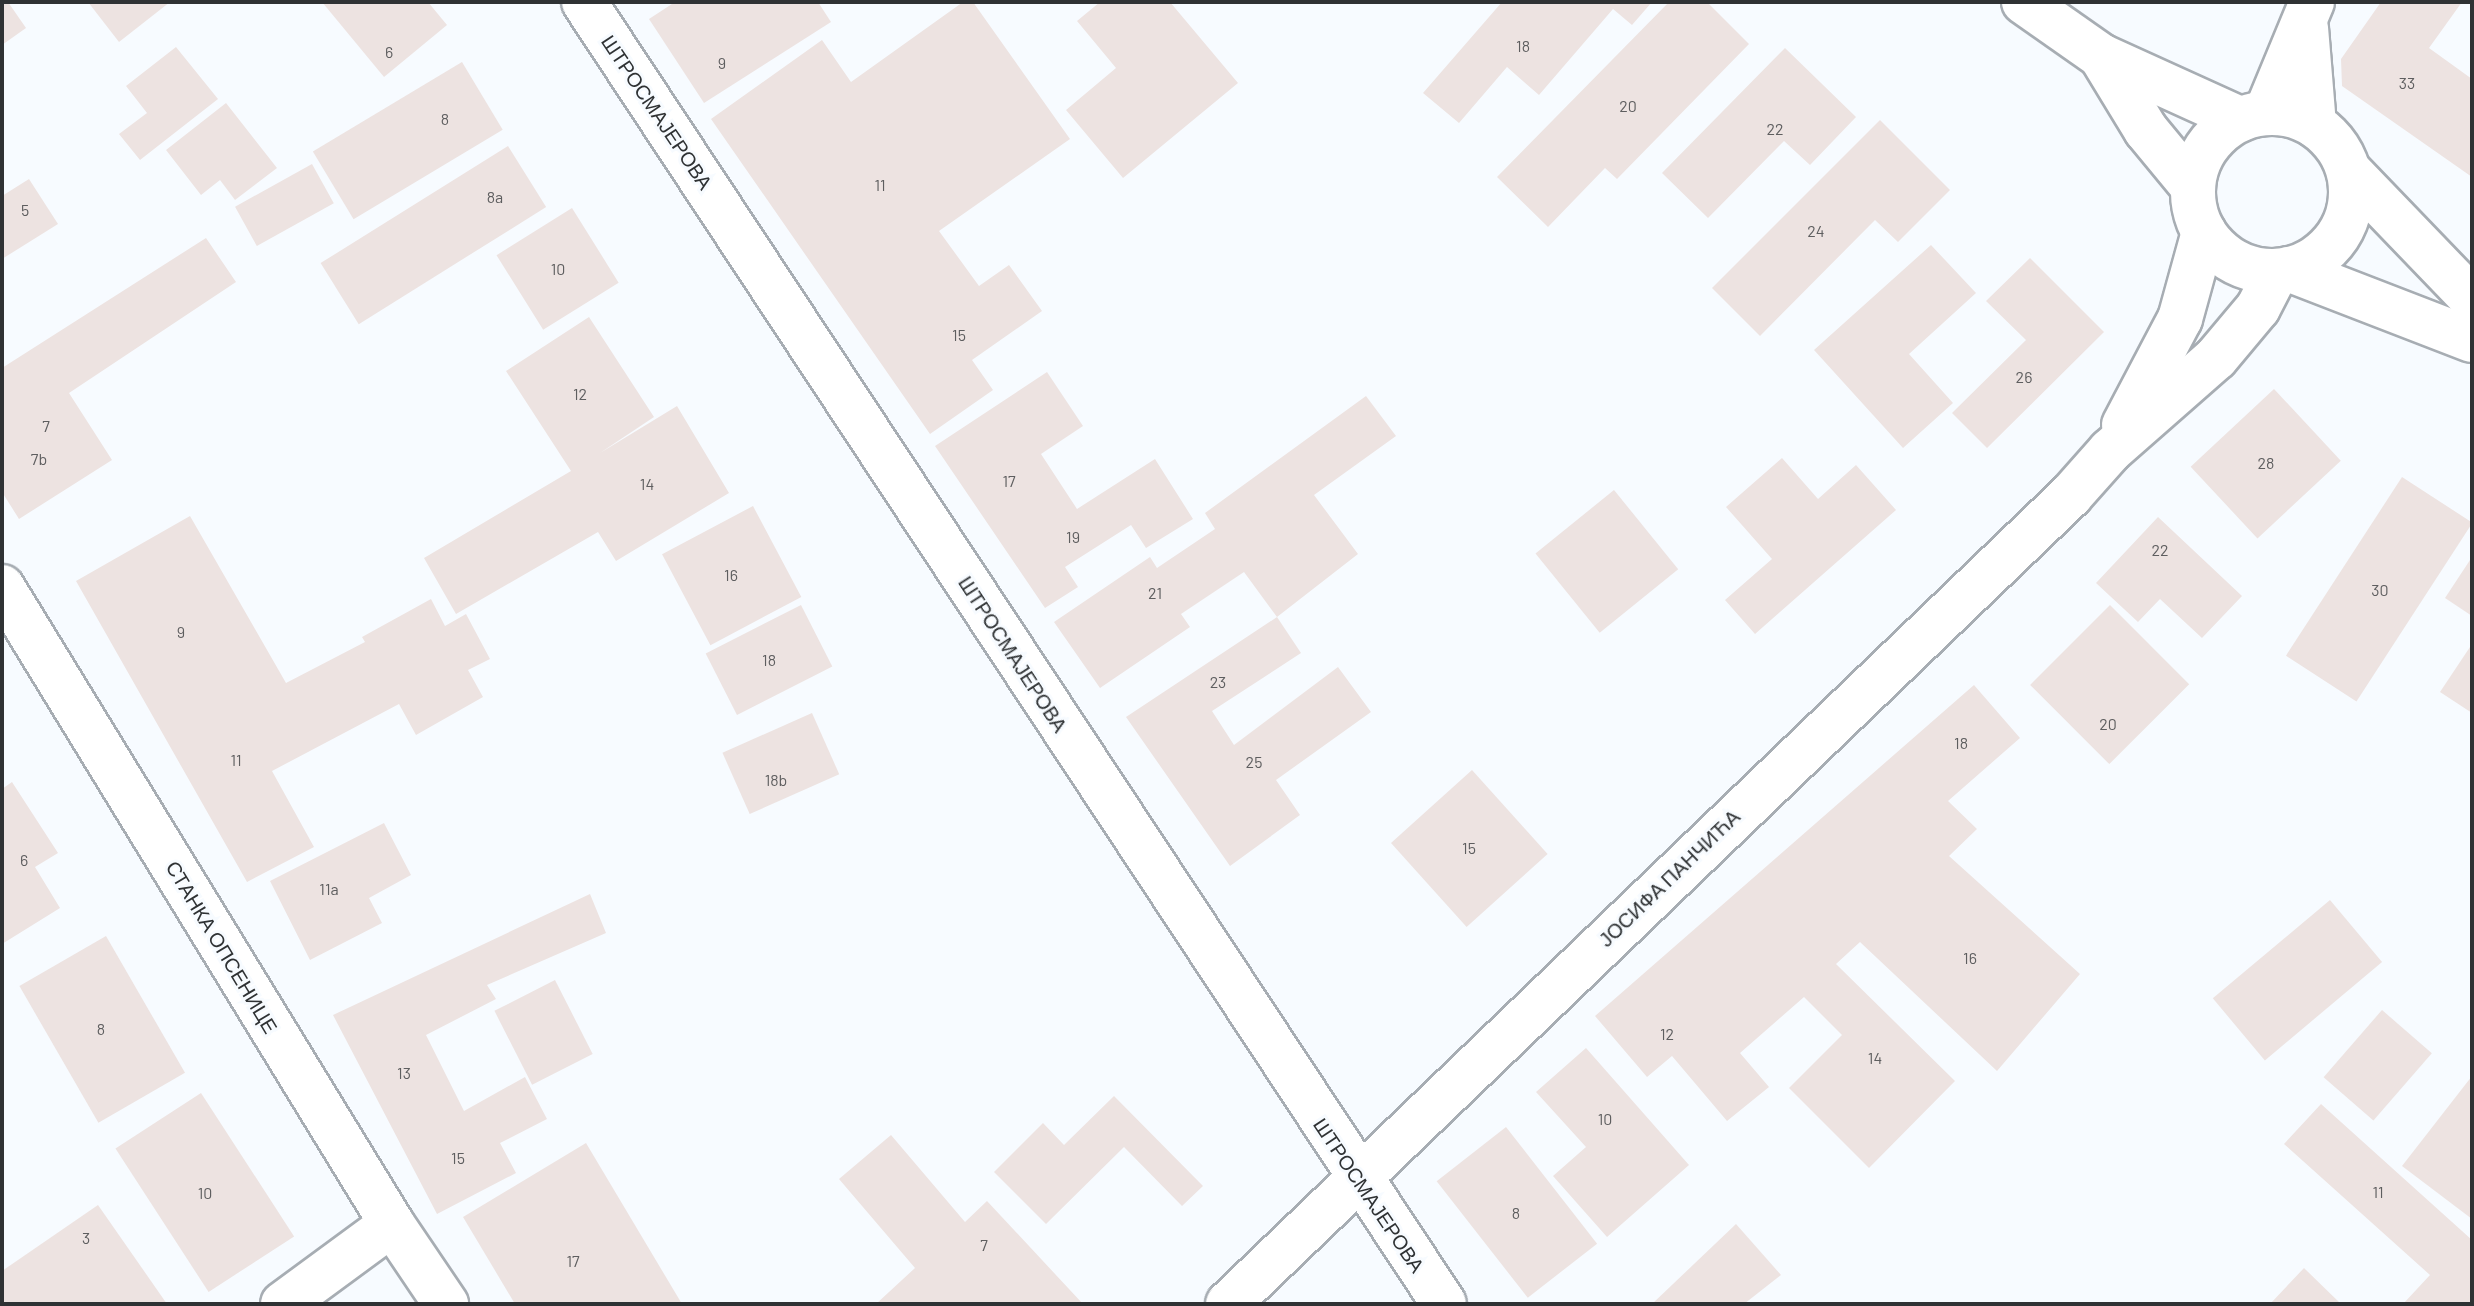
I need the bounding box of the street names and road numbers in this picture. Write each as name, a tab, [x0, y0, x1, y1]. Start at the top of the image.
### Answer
street label: ШТРОСМАЈЕРОВА	[596, 30, 718, 194]
street label: ШТРОСМАЈЕРОВА	[954, 572, 1072, 736]
street label: ЈОСИФА ПАНЧИЋА	[1593, 804, 1745, 952]
street label: СТАНКА ОПСЕНИЦЕ	[161, 856, 283, 1038]
street label: ШТРОСМАЈЕРОВА	[1308, 1113, 1430, 1277]

